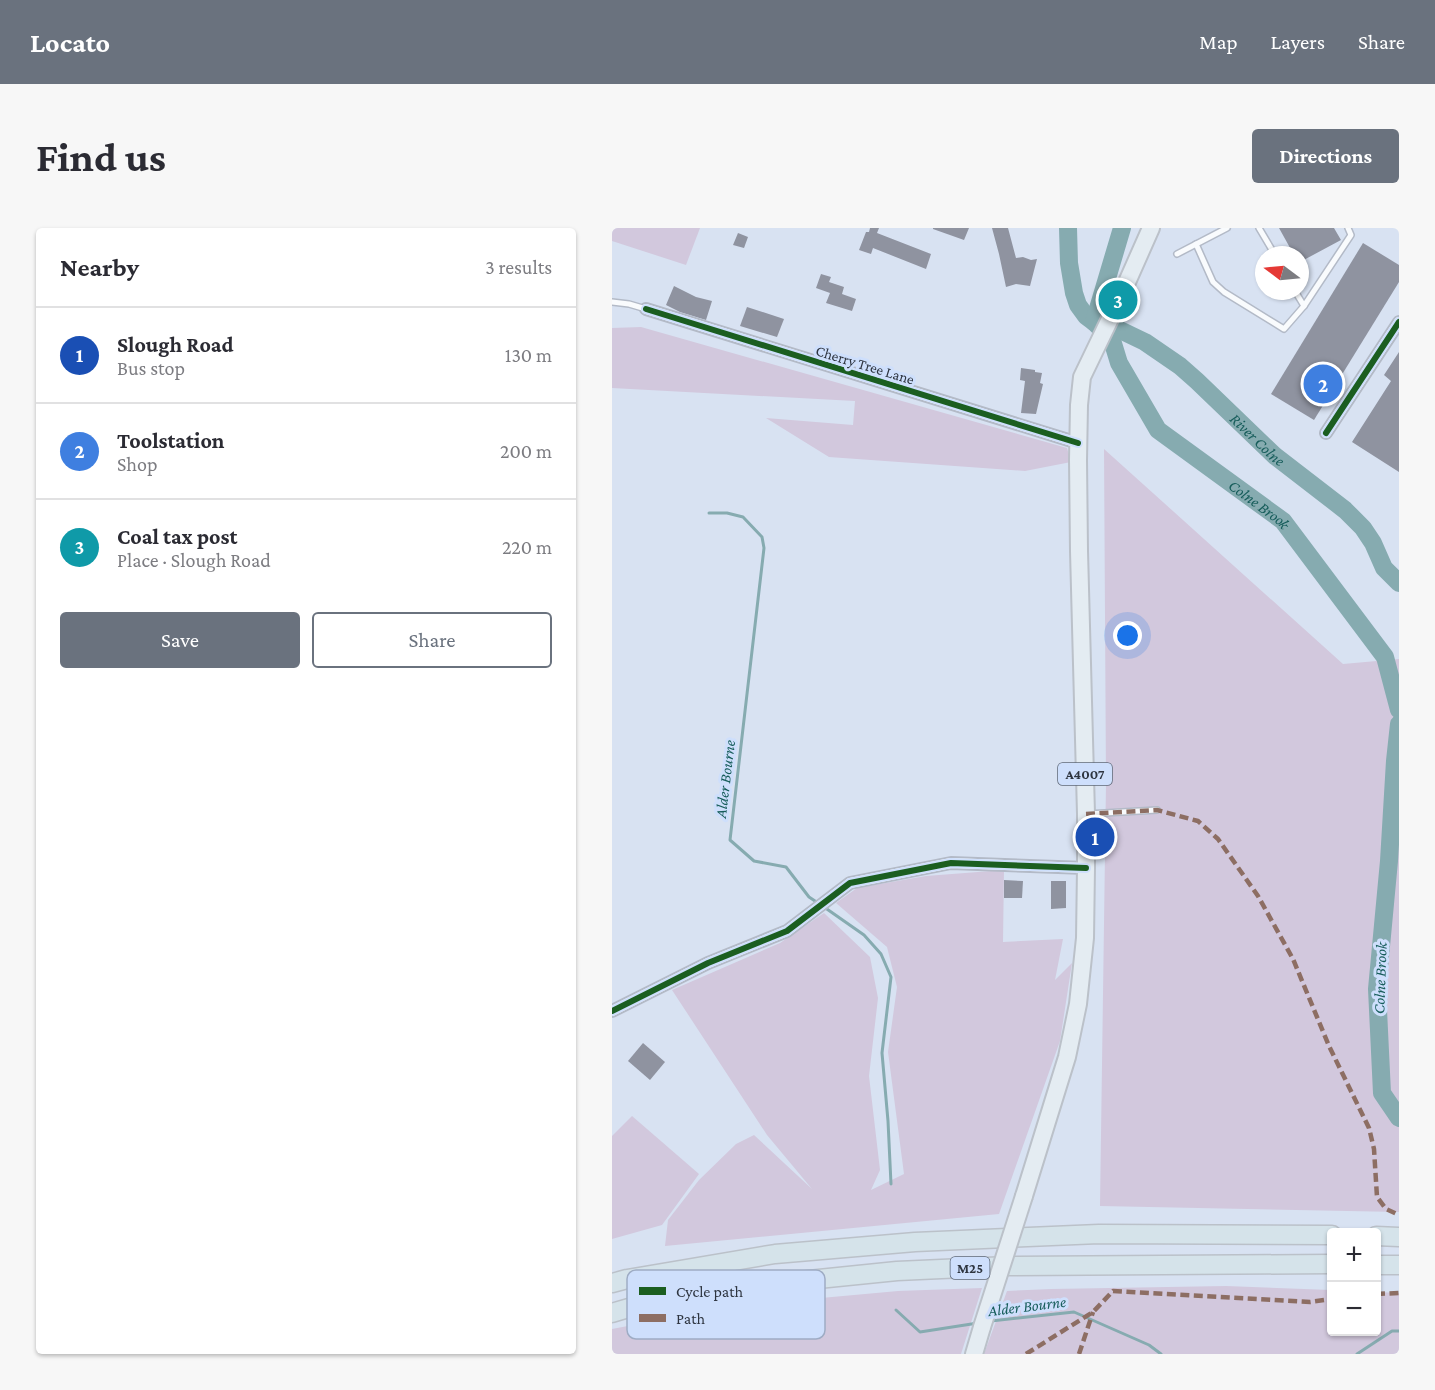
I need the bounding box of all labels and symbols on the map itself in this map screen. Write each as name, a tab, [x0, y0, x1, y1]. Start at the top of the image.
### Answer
north arrow	[1255, 246, 1309, 300]
pin: 3	[1098, 278, 1138, 322]
street label: Cherry Tree Lane	[814, 342, 917, 389]
pin: 2	[1304, 362, 1342, 406]
water label: River Colne	[1227, 410, 1288, 469]
water label: Colne Brook	[1226, 476, 1295, 533]
your location	[1113, 621, 1142, 650]
water label: Alder Bourne	[712, 739, 738, 820]
road number: A4007	[1058, 763, 1112, 785]
pin: 1	[1076, 814, 1114, 860]
water label: Colne Brook	[1370, 941, 1390, 1014]
road number: M25	[950, 1257, 990, 1279]
legend	[627, 1270, 825, 1339]
text: Cycle path	[676, 1283, 743, 1301]
water label: Alder Bourne	[986, 1293, 1067, 1319]
text: Path	[676, 1310, 706, 1327]

